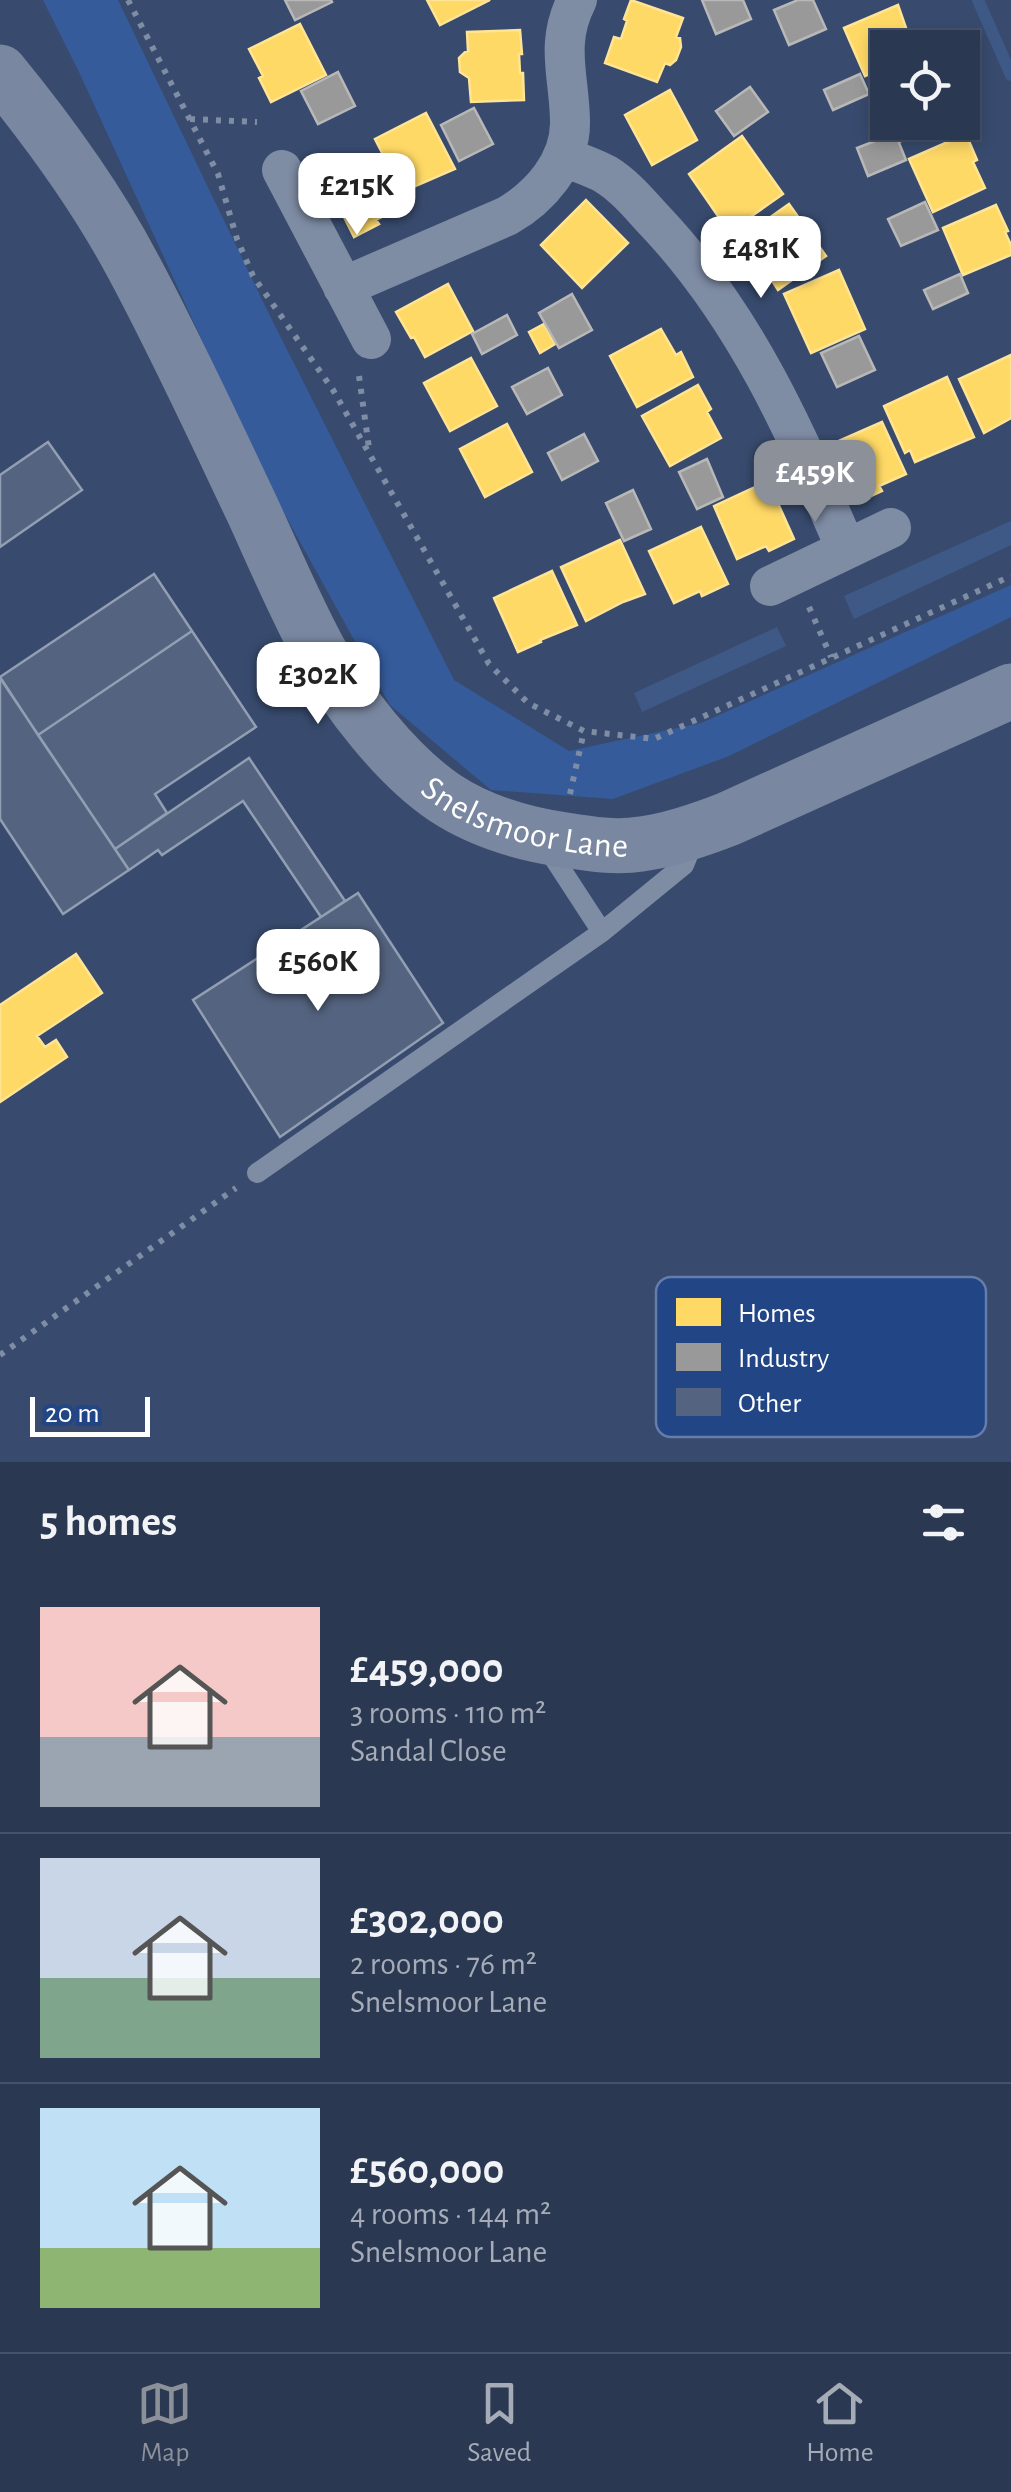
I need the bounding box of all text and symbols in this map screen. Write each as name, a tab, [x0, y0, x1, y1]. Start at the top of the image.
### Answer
map controls	[870, 30, 980, 140]
button: locate	[870, 30, 980, 140]
pin: £215K	[287, 153, 427, 238]
text: £215K	[320, 169, 394, 201]
pin: £481K	[691, 216, 831, 301]
text: £481K	[723, 232, 799, 264]
pin: £459K	[745, 440, 885, 525]
text: £459K	[776, 456, 854, 488]
pin: £302K	[248, 642, 388, 727]
text: £302K	[279, 658, 357, 690]
street label: Snelsmoor Lane	[415, 770, 628, 863]
pin: £560K	[248, 929, 388, 1014]
text: £560K	[279, 945, 357, 977]
legend	[656, 1277, 986, 1437]
text: Homes	[738, 1300, 816, 1328]
text: Industry	[738, 1345, 829, 1373]
text: Other	[738, 1390, 801, 1418]
scale bar	[30, 1392, 150, 1436]
text: 20 m	[45, 1400, 100, 1428]
icon: filters	[916, 1495, 971, 1550]
text: 5 homes	[40, 1501, 177, 1543]
icon: home	[120, 1647, 240, 1767]
text: £459,000	[350, 1648, 504, 1690]
text: 3 rooms · 110 m²	[350, 1697, 546, 1729]
text: Sandal Close	[350, 1735, 507, 1767]
icon: home	[120, 1898, 240, 2018]
text: £302,000	[350, 1899, 504, 1941]
text: 2 rooms · 76 m²	[350, 1948, 537, 1980]
text: Snelsmoor Lane	[350, 1986, 547, 2018]
icon: home	[120, 2148, 240, 2268]
text: £560,000	[350, 2149, 504, 2191]
text: 4 rooms · 144 m²	[350, 2198, 551, 2230]
text: Snelsmoor Lane	[350, 2236, 547, 2268]
tab: Map	[137, 2376, 192, 2470]
tab: Saved	[467, 2376, 531, 2470]
tab: Home	[806, 2376, 874, 2470]

